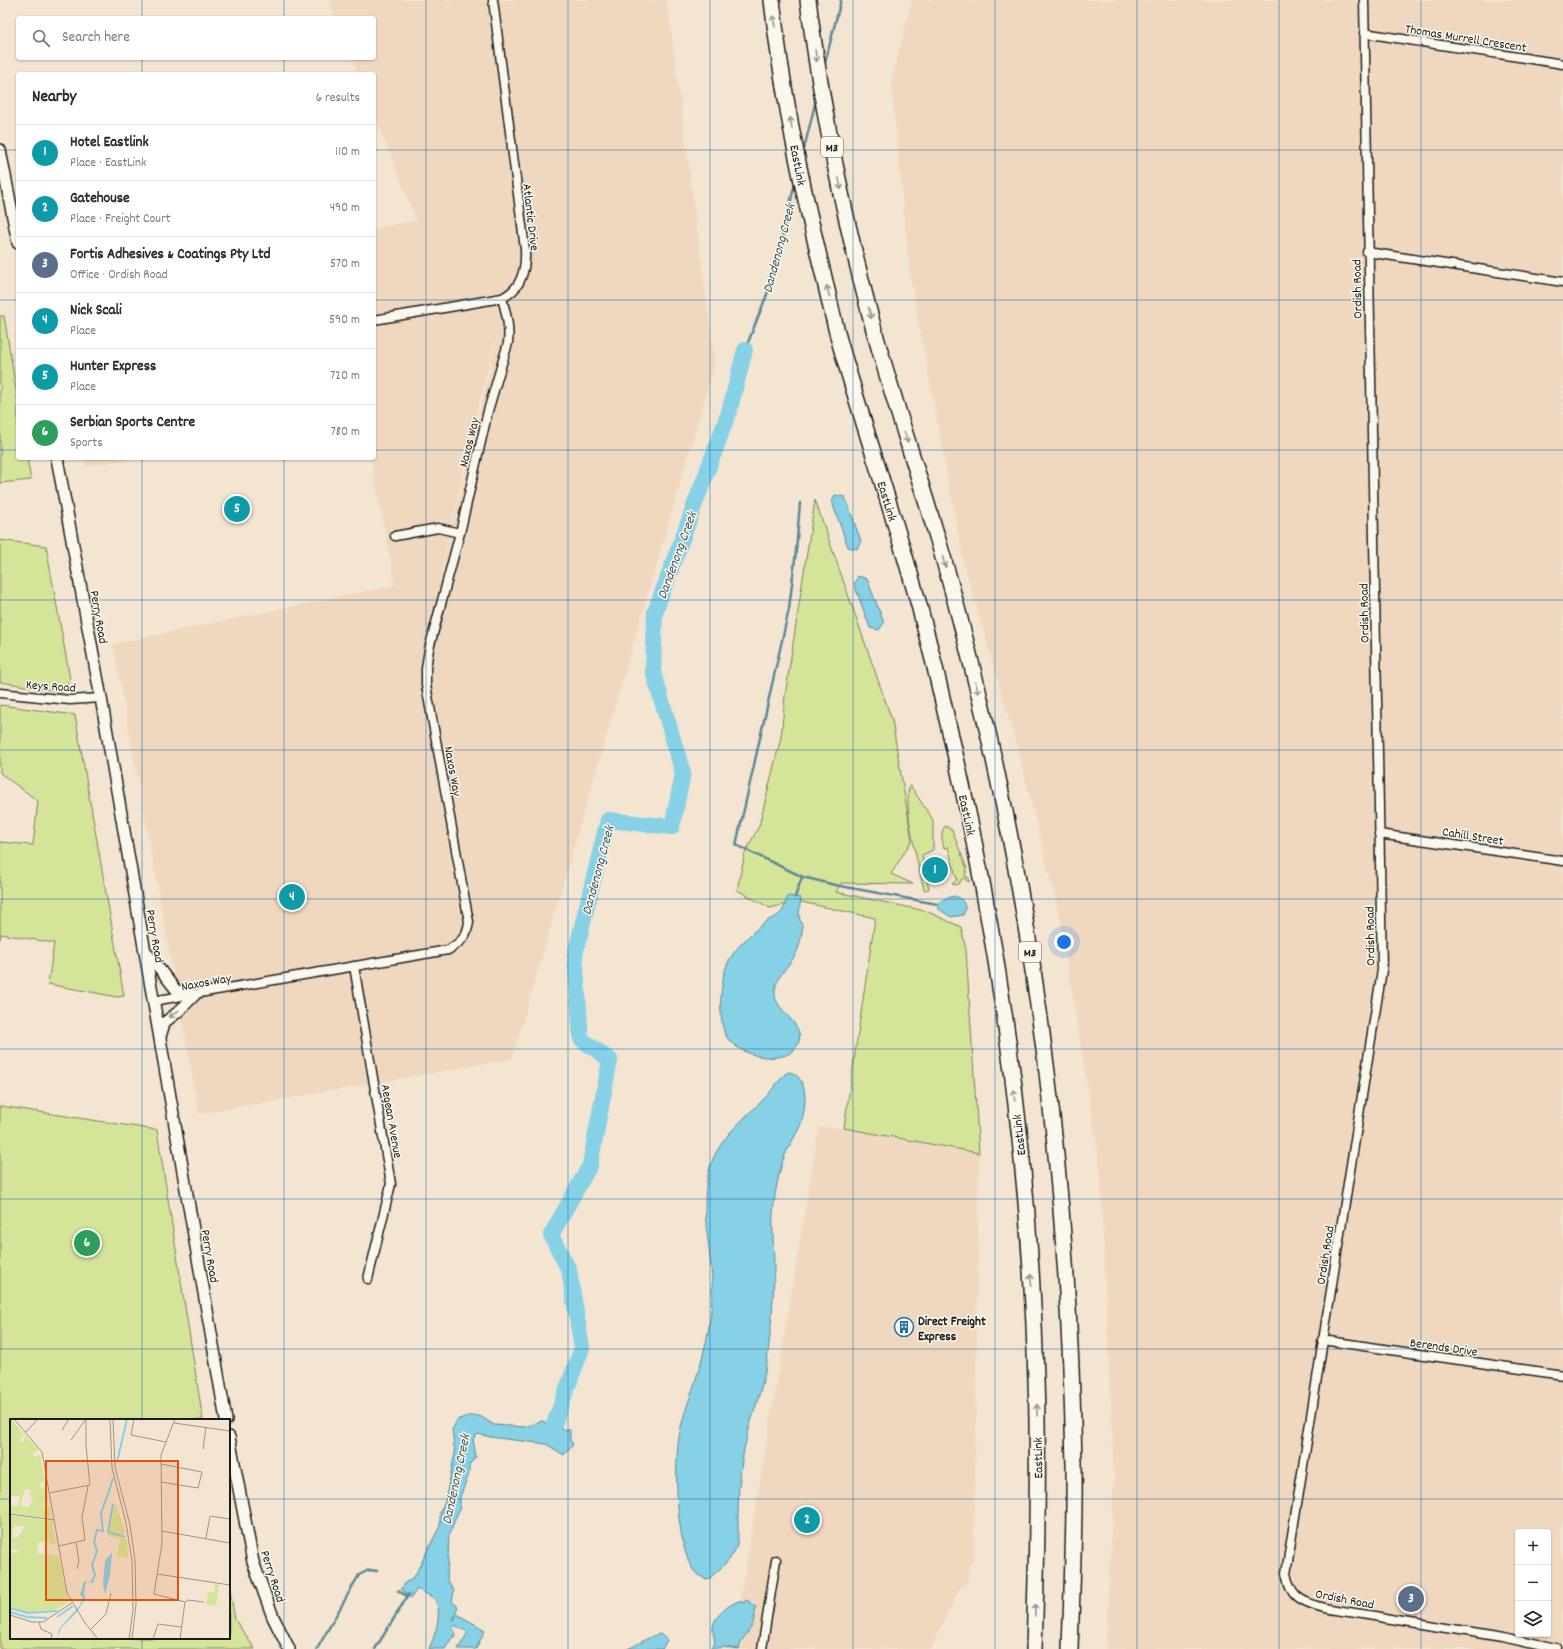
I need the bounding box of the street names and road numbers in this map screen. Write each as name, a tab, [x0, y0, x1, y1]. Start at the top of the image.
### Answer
street label: Thomas Murrell Crescent	[1404, 21, 1528, 58]
road number: M3	[821, 137, 843, 157]
street label: EastLink	[783, 143, 810, 188]
street label: Atlantic Drive	[516, 183, 543, 252]
street label: Ordish Road	[1348, 259, 1369, 319]
street label: Naxos Way	[455, 415, 486, 469]
street label: EastLink	[870, 479, 901, 524]
street label: Ordish Road	[1355, 583, 1376, 643]
street label: Perry Road	[84, 589, 112, 646]
street label: Keys Road	[25, 676, 76, 699]
street label: Naxos Way	[438, 745, 465, 799]
street label: EastLink	[952, 793, 979, 838]
street label: Cahill Street	[1441, 823, 1505, 852]
street label: Ordish Road	[1361, 906, 1382, 966]
street label: Perry Road	[140, 908, 168, 965]
road number: M3	[1019, 942, 1041, 962]
street label: Naxos Way	[180, 970, 234, 997]
street label: Aegean Avenue	[375, 1083, 406, 1160]
street label: EastLink	[1009, 1113, 1032, 1156]
street label: Ordish Road	[1312, 1225, 1341, 1286]
street label: Perry Road	[195, 1228, 223, 1285]
street label: Berends Drive	[1409, 1334, 1479, 1363]
street label: EastLink	[1030, 1437, 1049, 1479]
street label: Perry Road	[254, 1548, 289, 1605]
street label: Ordish Road	[1314, 1585, 1376, 1615]

